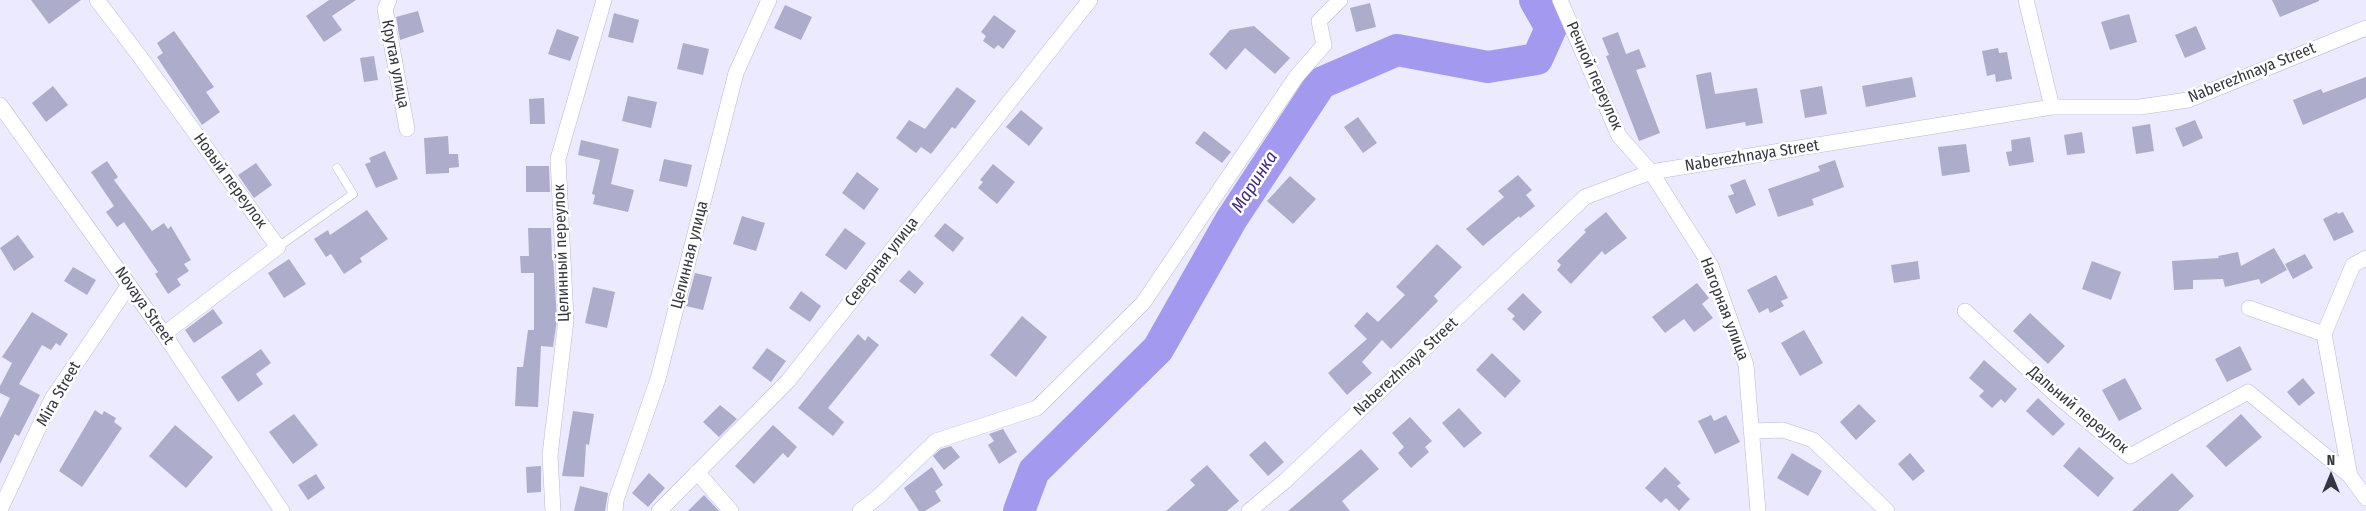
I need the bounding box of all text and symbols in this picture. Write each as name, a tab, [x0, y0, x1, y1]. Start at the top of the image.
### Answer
street label: Крутая улица	[377, 18, 413, 110]
street label: Речной переулок	[1561, 19, 1627, 133]
street label: Naberezhnaya Street	[2186, 39, 2318, 107]
street label: Новый переулок	[189, 130, 271, 232]
street label: Naberezhnaya Street	[1684, 136, 1820, 176]
water label: Маринка	[1227, 147, 1283, 217]
street label: Целинный переулок	[550, 184, 574, 322]
street label: Целинная улица	[667, 199, 713, 311]
street label: Северная улица	[841, 213, 923, 311]
street label: Нагорная улица	[1696, 255, 1752, 363]
street label: Novaya Street	[110, 263, 178, 349]
street label: Naberezhnaya Street	[1350, 314, 1462, 420]
street label: Mira Street	[33, 358, 85, 430]
street label: Дальний переулок	[2024, 362, 2132, 458]
north arrow	[2306, 451, 2356, 501]
text: N	[2327, 452, 2335, 469]

